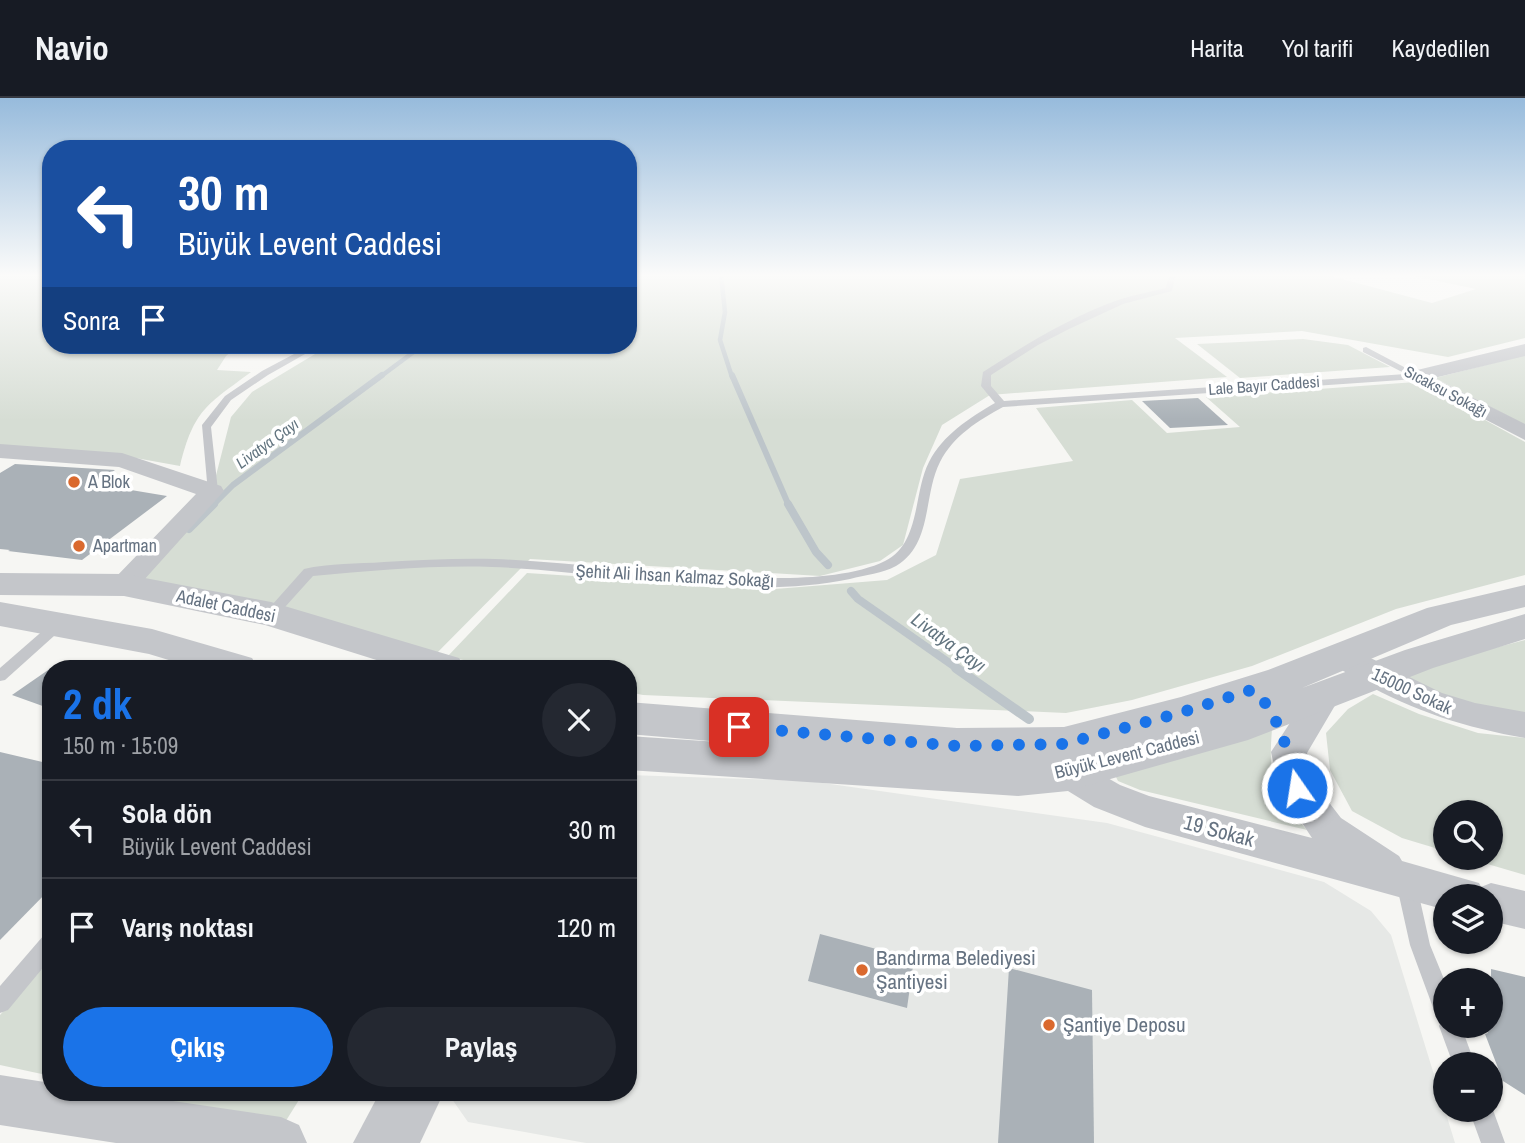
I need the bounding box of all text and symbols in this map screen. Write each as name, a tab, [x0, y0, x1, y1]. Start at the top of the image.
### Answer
text: Navio	[35, 26, 109, 70]
text: Harita	[1190, 32, 1244, 64]
text: Yol tarifi	[1282, 32, 1354, 64]
text: Kaydedilen	[1392, 32, 1490, 64]
text: 30 m	[178, 159, 270, 225]
icon: left	[63, 168, 154, 259]
text: Büyük Levent Caddesi	[178, 222, 442, 265]
icon: arrive	[134, 301, 172, 339]
text: Sonra	[63, 303, 120, 338]
street label: Sıcaksu Sokağı	[1401, 360, 1491, 422]
street label: Lale Bayır Caddesi	[1208, 370, 1320, 400]
water label: Livatya Çayı	[231, 412, 303, 473]
place label: A Blok	[87, 469, 130, 494]
marker: A Blok	[66, 474, 82, 490]
place label: Apartman	[92, 533, 157, 558]
marker: Apartman	[71, 538, 87, 554]
street label: Şehit Ali İhsan Kalmaz Sokağı	[575, 558, 775, 593]
street label: Adalet Caddesi	[173, 583, 278, 628]
water label: Livatya Çayı	[906, 606, 992, 678]
street label: 15000 Sokak	[1368, 661, 1457, 720]
text: 2 dk	[63, 676, 132, 732]
button: close	[542, 683, 616, 757]
pin	[709, 697, 769, 757]
icon: arrive	[720, 708, 758, 746]
street label: Büyük Levent Caddesi	[1052, 724, 1202, 785]
text: 150 m · 15:09	[63, 730, 178, 761]
position arrow	[1260, 751, 1334, 825]
text: Sola dön	[122, 796, 212, 831]
map controls	[1433, 800, 1503, 1122]
button: search	[1433, 800, 1503, 870]
street label: 19 Sokak	[1181, 807, 1258, 854]
icon: left	[63, 810, 101, 848]
text: 30 m	[569, 812, 616, 847]
text: Büyük Levent Caddesi	[122, 831, 312, 862]
button: layers	[1433, 884, 1503, 954]
icon: arrive	[63, 908, 101, 946]
text: Varış noktası	[122, 910, 254, 945]
text: 120 m	[557, 910, 616, 945]
place label: Bandırma Belediyesi Şantiyesi	[876, 943, 1036, 996]
marker: Bandırma Belediyesi Şantiyesi	[854, 962, 870, 978]
button: +	[1433, 968, 1503, 1038]
button: Çıkış	[63, 1007, 333, 1087]
button: Paylaş	[347, 1007, 616, 1087]
place label: Şantiye Deposu	[1063, 1010, 1186, 1039]
marker: Şantiye Deposu	[1041, 1017, 1057, 1033]
button: −	[1433, 1052, 1503, 1122]

